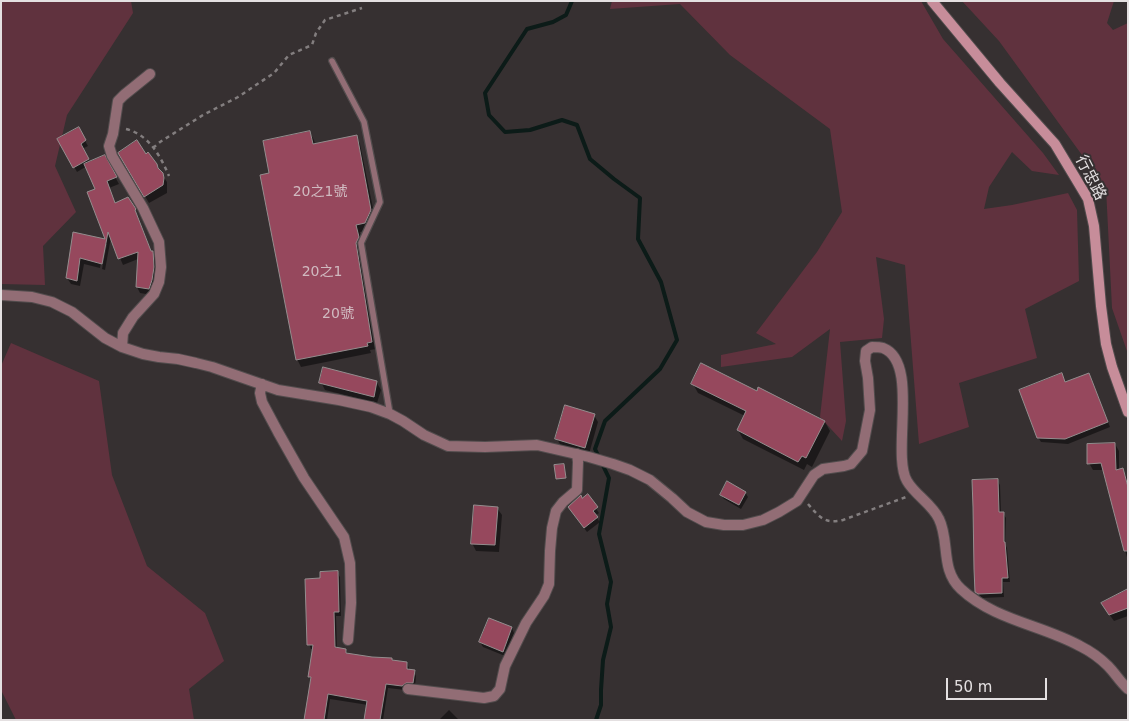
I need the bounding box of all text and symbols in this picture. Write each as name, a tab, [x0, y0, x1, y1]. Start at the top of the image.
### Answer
street label: 行忠路	[1071, 152, 1109, 204]
house number: 20之1號	[293, 184, 347, 200]
house number: 20之1	[302, 264, 342, 280]
house number: 20號	[322, 306, 354, 322]
scale bar	[949, 668, 1050, 700]
text: 50 m	[954, 678, 992, 696]

